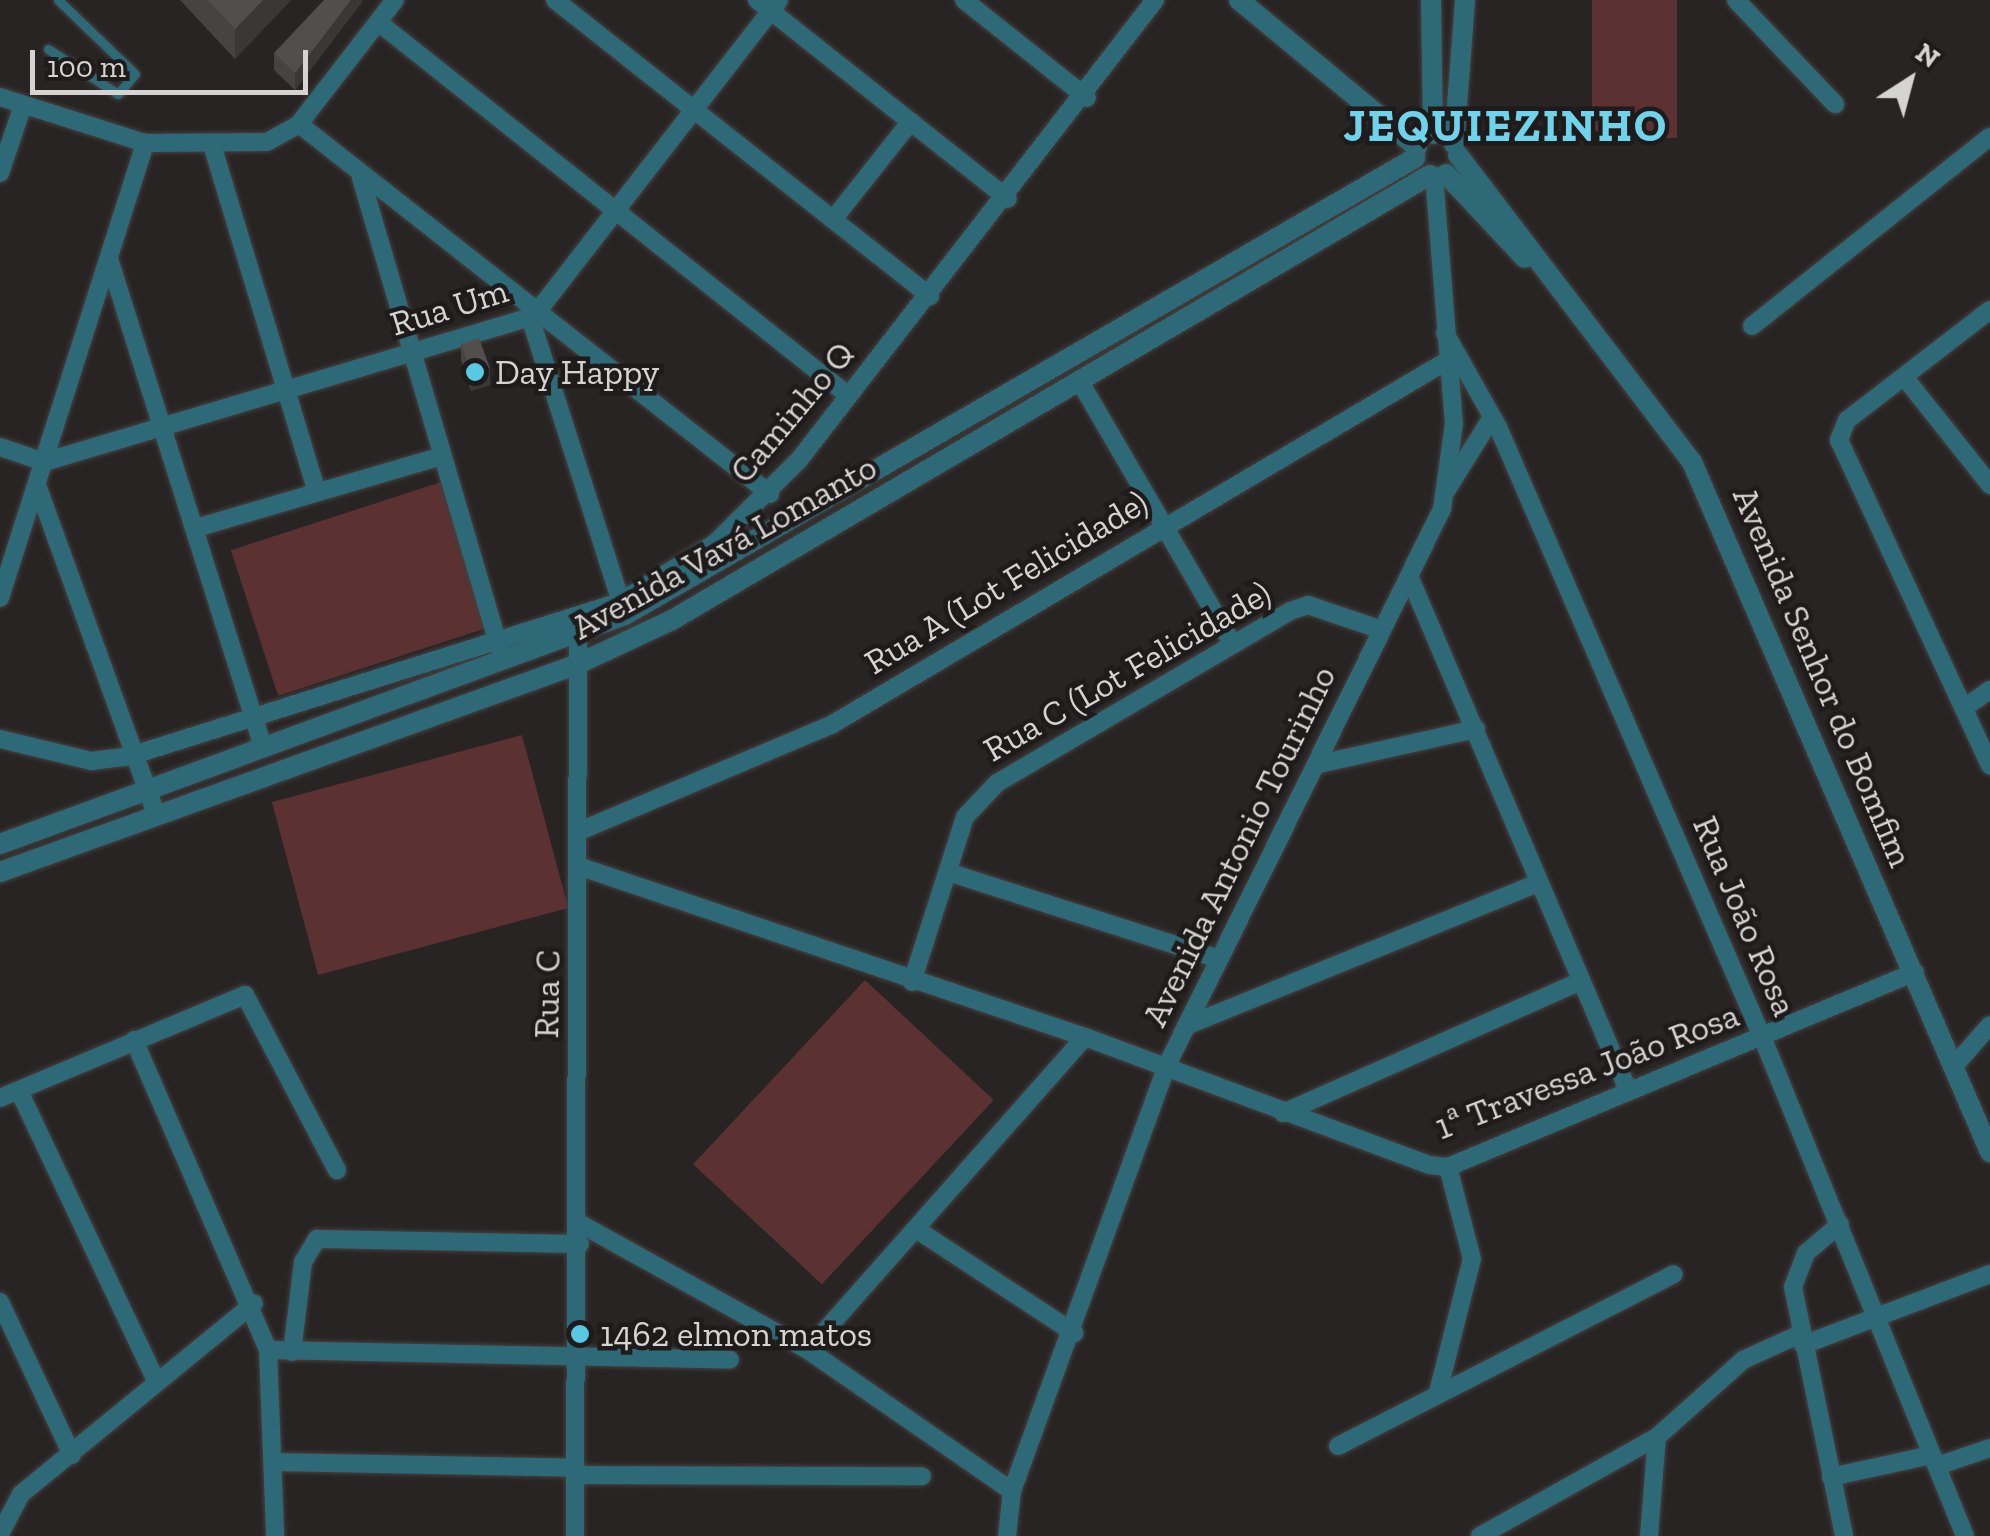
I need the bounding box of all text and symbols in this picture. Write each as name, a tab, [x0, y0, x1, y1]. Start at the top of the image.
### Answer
scale bar	[35, 30, 312, 92]
north arrow	[1860, 30, 1960, 130]
text: N	[1910, 36, 1946, 75]
text: 100 m	[47, 49, 126, 85]
district label: JEQUIEZINHO	[1343, 100, 1669, 154]
street label: Rua Um	[385, 269, 513, 345]
street label: Caminho Q	[721, 333, 863, 491]
place label: Day Happy	[495, 351, 660, 393]
marker: Day Happy	[464, 361, 486, 383]
street label: Avenida Vavá Lomanto	[564, 445, 884, 649]
street label: Rua A (Lot Felicidade)	[856, 480, 1156, 684]
street label: Avenida Senhor do Bomfim	[1724, 481, 1922, 873]
street label: Rua C (Lot Felicidade)	[976, 572, 1278, 770]
street label: Avenida Antonio Tourinho	[1133, 658, 1345, 1034]
street label: Rua João Rosa	[1684, 810, 1806, 1022]
street label: Rua C	[525, 949, 569, 1039]
street label: 1ª Travessa João Rosa	[1429, 994, 1745, 1148]
place label: 1462 elmon matos	[600, 1313, 872, 1355]
marker: 1462 elmon matos	[569, 1323, 591, 1345]

